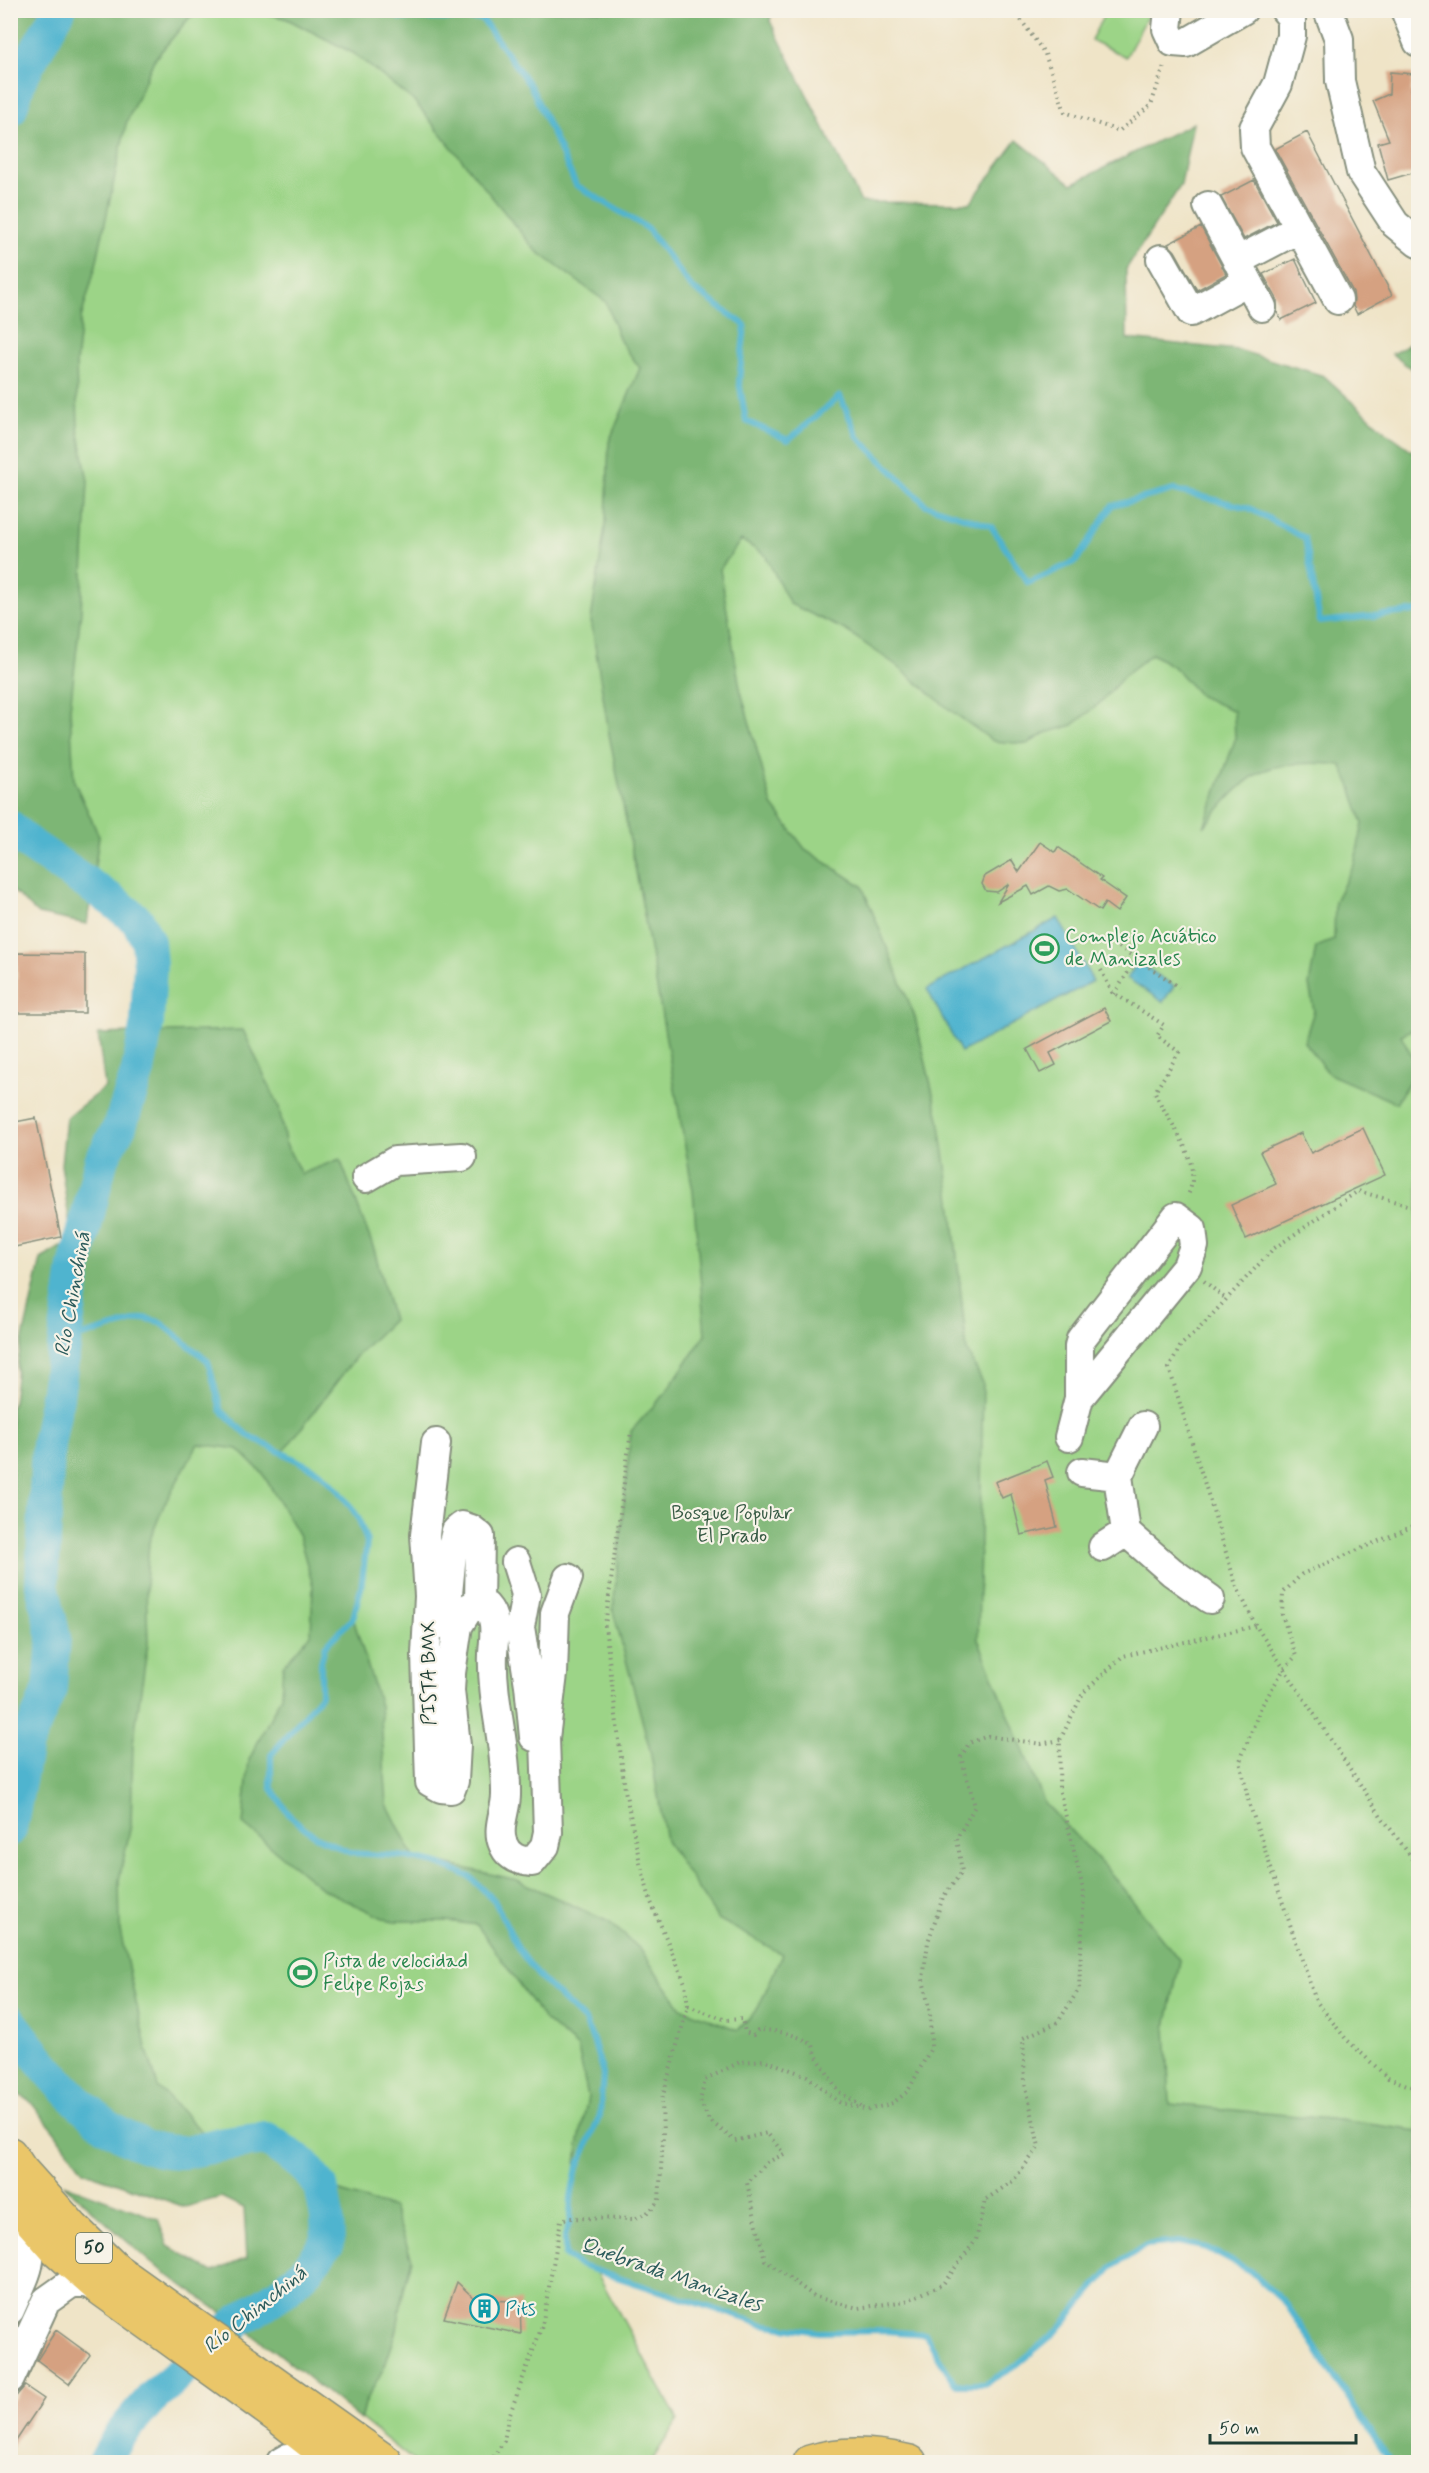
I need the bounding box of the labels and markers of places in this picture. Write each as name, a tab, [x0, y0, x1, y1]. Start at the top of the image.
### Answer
place label: Complejo Acuático de Manizales	[1065, 923, 1217, 973]
sports icon: Complejo Acuático de Manizales	[1028, 932, 1060, 964]
place label: Pista de velocidad Felipe Rojas	[323, 1948, 468, 1998]
sports icon: Pista de velocidad Felipe Rojas	[286, 1957, 318, 1989]
building icon: Pits	[468, 2293, 500, 2325]
place label: Pits	[505, 2296, 536, 2323]

